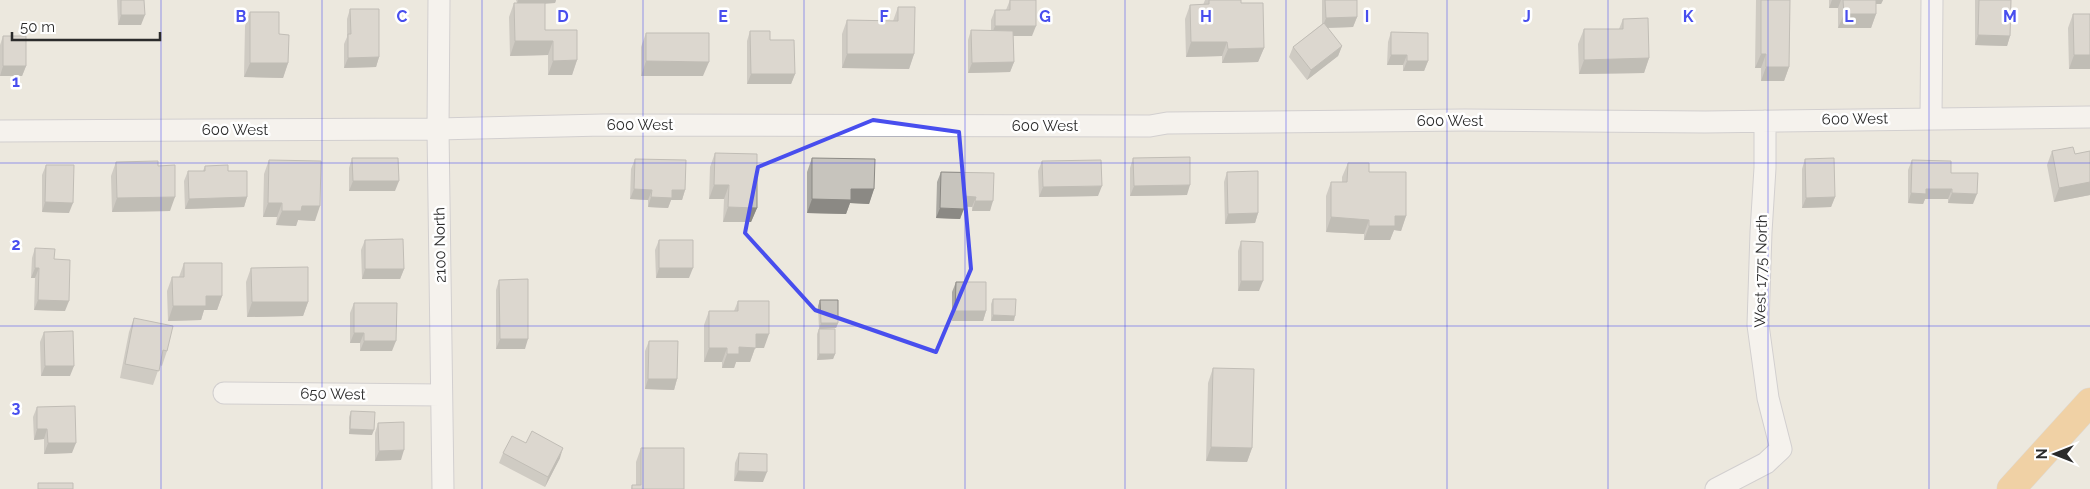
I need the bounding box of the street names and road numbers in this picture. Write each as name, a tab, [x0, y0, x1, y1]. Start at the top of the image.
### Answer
street label: 600 West	[1822, 109, 1888, 129]
street label: 600 West	[1417, 112, 1483, 130]
street label: 600 West	[607, 116, 673, 134]
street label: 600 West	[1012, 117, 1078, 135]
street label: 600 West	[202, 121, 268, 139]
street label: 2100 North	[430, 207, 450, 283]
street label: West 1775 North	[1751, 214, 1771, 328]
street label: 650 West	[300, 384, 366, 404]

